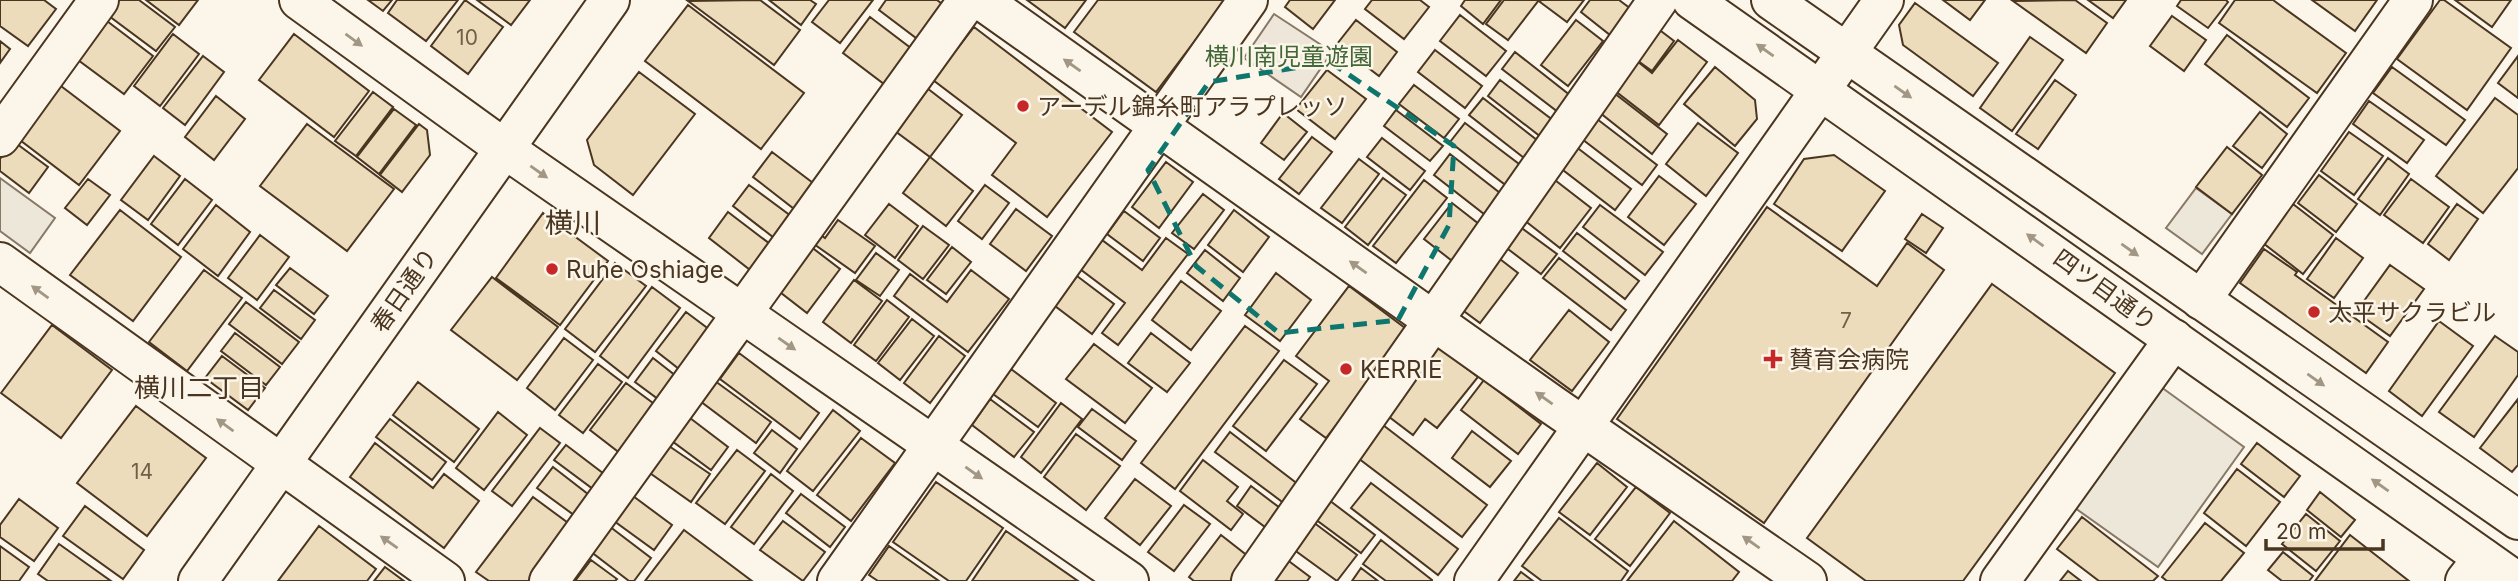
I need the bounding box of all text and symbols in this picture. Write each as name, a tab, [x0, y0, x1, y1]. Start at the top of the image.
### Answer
house number: 10	[456, 25, 478, 50]
one-way arrow	[345, 33, 363, 47]
park label: 横川南児童遊園	[1205, 42, 1373, 71]
one-way arrow	[1756, 43, 1774, 57]
one-way arrow	[1063, 58, 1081, 72]
one-way arrow	[1894, 85, 1912, 99]
place label: アーデル錦糸町アラプレッソ	[1037, 92, 1348, 121]
marker: アーデル錦糸町アラプレッソ	[1015, 98, 1031, 114]
one-way arrow	[530, 165, 548, 179]
district label: 横川	[545, 206, 601, 240]
one-way arrow	[2026, 233, 2044, 247]
street label: 春日通り	[365, 242, 443, 338]
street label: 四ツ目通り	[2048, 243, 2162, 337]
one-way arrow	[2121, 243, 2139, 257]
place label: Ruhe Oshiage	[566, 255, 724, 284]
one-way arrow	[1349, 260, 1367, 274]
marker: Ruhe Oshiage	[544, 261, 560, 277]
one-way arrow	[31, 285, 49, 299]
place label: 太平サクラビル	[2328, 298, 2496, 327]
marker: 太平サクラビル	[2306, 304, 2322, 320]
house number: 7	[1840, 308, 1852, 333]
one-way arrow	[778, 337, 796, 351]
place label: 賛育会病院	[1789, 345, 1909, 374]
marker: 賛育会病院	[1763, 349, 1783, 369]
place label: KERRIE	[1360, 355, 1442, 384]
marker: KERRIE	[1338, 361, 1354, 377]
district label: 横川二丁目	[134, 372, 264, 403]
one-way arrow	[2307, 373, 2325, 387]
one-way arrow	[1535, 392, 1553, 406]
one-way arrow	[216, 418, 234, 432]
house number: 14	[131, 459, 153, 484]
one-way arrow	[965, 466, 983, 480]
one-way arrow	[2371, 478, 2389, 492]
scale bar	[2266, 508, 2383, 552]
text: 20 m	[2276, 519, 2326, 544]
one-way arrow	[380, 535, 398, 549]
one-way arrow	[1742, 535, 1760, 549]

